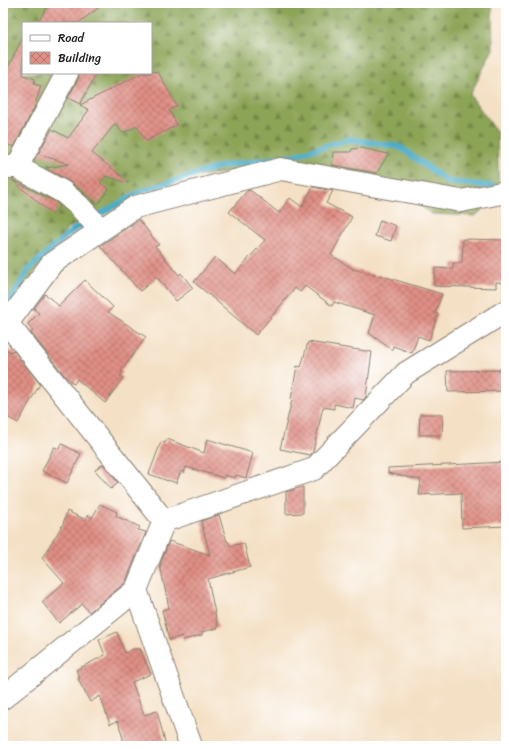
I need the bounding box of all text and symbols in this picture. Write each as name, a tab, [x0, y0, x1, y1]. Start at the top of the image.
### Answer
legend	[22, 22, 152, 74]
text: Road	[58, 27, 85, 49]
text: Building	[58, 47, 101, 69]

